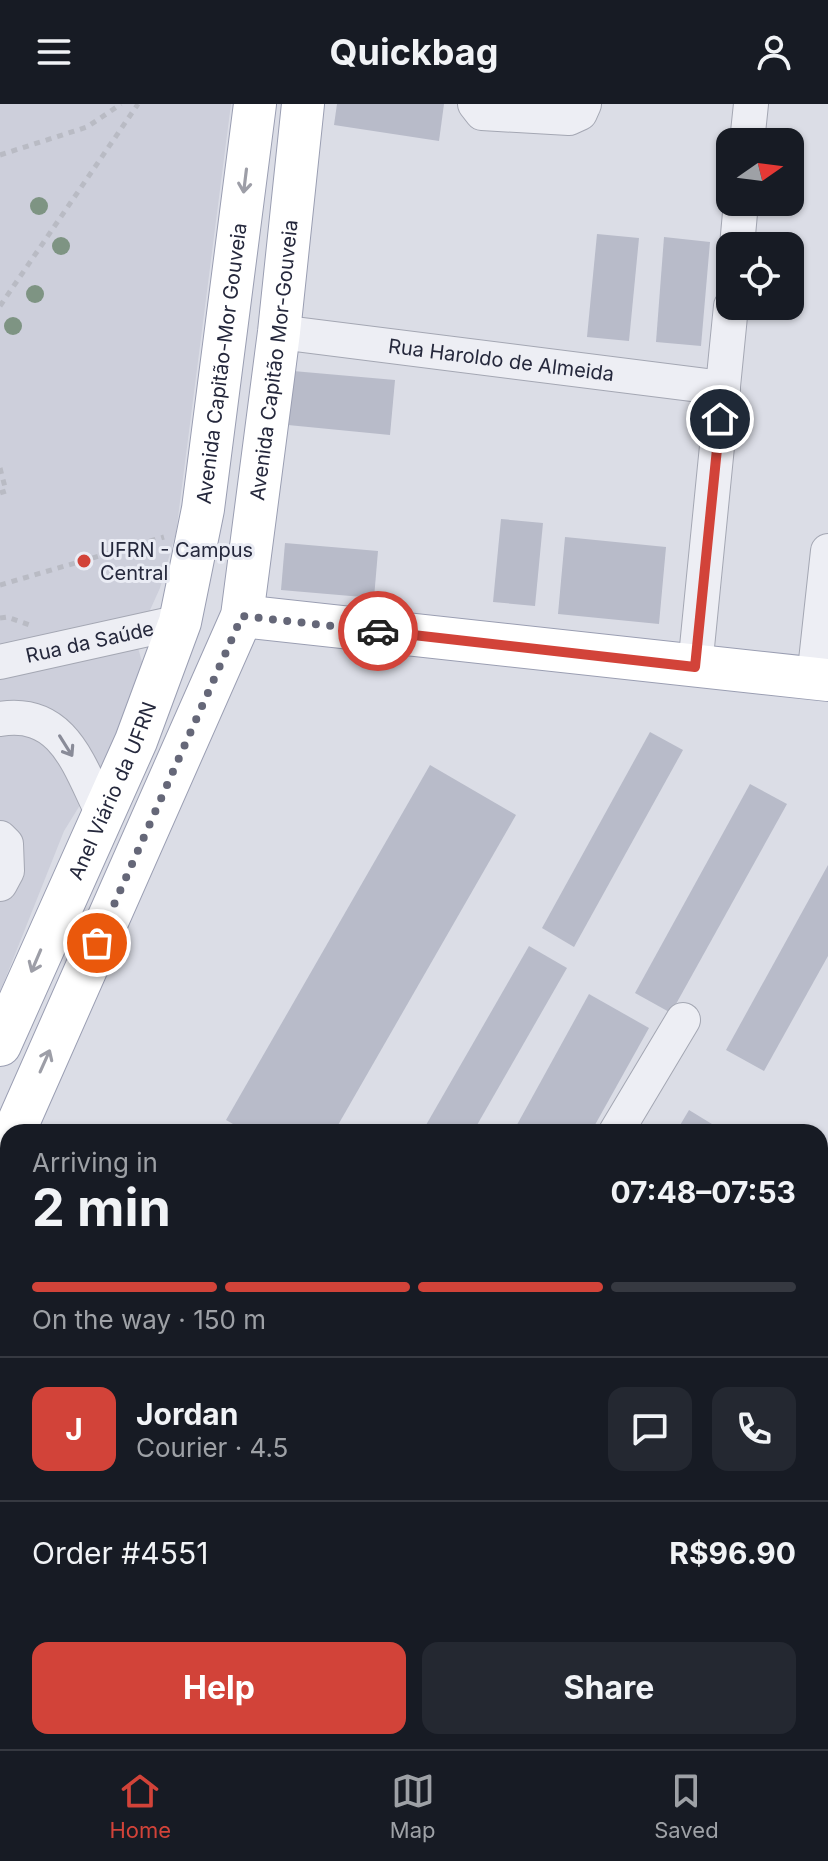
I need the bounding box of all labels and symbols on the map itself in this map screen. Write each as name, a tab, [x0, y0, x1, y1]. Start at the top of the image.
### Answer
north arrow	[716, 128, 804, 216]
one-way arrow	[238, 168, 253, 194]
street label: Avenida Capitão Mor-Gouveia	[245, 219, 303, 502]
street label: Avenida Capitão-Mor Gouveia	[192, 221, 252, 505]
street label: Rua Haroldo de Almeida	[387, 334, 616, 386]
pin	[686, 385, 754, 453]
place label: UFRN - Campus Central	[100, 538, 253, 585]
marker: UFRN - Campus Central	[75, 552, 93, 570]
courier	[338, 591, 418, 671]
street label: Rua da Saúde	[24, 616, 156, 668]
street label: Anel Viário da UFRN	[63, 699, 161, 884]
one-way arrow	[58, 734, 74, 756]
pin	[63, 909, 131, 977]
one-way arrow	[28, 949, 43, 973]
one-way arrow	[38, 1049, 53, 1073]

